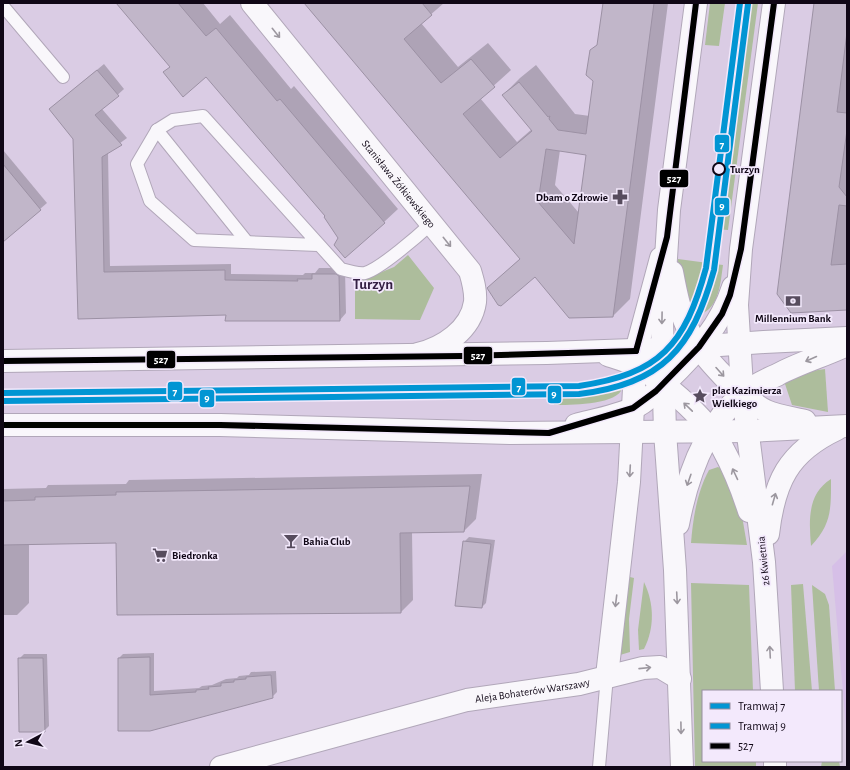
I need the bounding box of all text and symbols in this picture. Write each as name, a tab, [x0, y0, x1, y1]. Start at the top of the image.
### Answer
one-way arrow	[272, 28, 281, 39]
line badge: 7	[714, 134, 730, 153]
street label: Stanisława Żółkiewskiego	[360, 138, 438, 230]
text: 7	[720, 139, 725, 150]
marker: Turzyn	[712, 162, 726, 176]
place label: Turzyn	[730, 164, 760, 175]
line badge: 527	[659, 169, 689, 188]
text: 527	[667, 173, 682, 184]
pharmacy icon: Dbam o Zdrowie	[611, 188, 629, 206]
place label: Dbam o Zdrowie	[536, 192, 608, 203]
line badge: 9	[714, 197, 730, 216]
text: 9	[719, 201, 725, 212]
one-way arrow	[443, 237, 452, 248]
district label: Turzyn	[353, 277, 393, 292]
bank icon: Millennium Bank	[784, 292, 802, 310]
one-way arrow	[658, 311, 666, 324]
place label: Millennium Bank	[755, 313, 832, 324]
line badge: 527	[463, 346, 493, 365]
line badge: 527	[146, 350, 176, 369]
text: 527	[471, 350, 486, 361]
text: 527	[154, 354, 169, 365]
one-way arrow	[805, 356, 817, 364]
one-way arrow	[715, 366, 724, 376]
line badge: 7	[511, 377, 526, 396]
line badge: 7	[167, 381, 183, 401]
text: 7	[517, 382, 522, 393]
line badge: 9	[547, 385, 562, 404]
place label: plac Kazimierza Wielkiego	[712, 385, 782, 409]
text: 7	[173, 386, 178, 397]
place icon: plac Kazimierza Wielkiego	[691, 387, 709, 405]
line badge: 9	[199, 389, 215, 408]
text: 9	[551, 389, 557, 400]
text: 9	[204, 393, 210, 404]
one-way arrow	[683, 402, 693, 412]
one-way arrow	[626, 464, 633, 477]
one-way arrow	[731, 469, 738, 481]
one-way arrow	[685, 473, 692, 486]
one-way arrow	[771, 493, 779, 506]
bar icon: Bahia Club	[282, 532, 300, 550]
place label: Bahia Club	[303, 536, 351, 547]
street label: 26 Kwietnia	[755, 536, 772, 586]
supermarket icon: Biedronka	[151, 546, 169, 564]
place label: Biedronka	[172, 550, 219, 561]
one-way arrow	[673, 591, 680, 604]
one-way arrow	[612, 594, 620, 607]
one-way arrow	[766, 646, 773, 659]
one-way arrow	[638, 664, 651, 672]
street label: Aleja Bohaterów Warszawy	[474, 676, 591, 705]
legend	[702, 690, 842, 762]
text: Tramwaj 7	[738, 700, 785, 713]
text: Tramwaj 9	[738, 720, 786, 733]
one-way arrow	[677, 721, 685, 734]
north arrow	[8, 722, 48, 762]
text: N	[13, 739, 24, 748]
text: 527	[738, 740, 753, 752]

